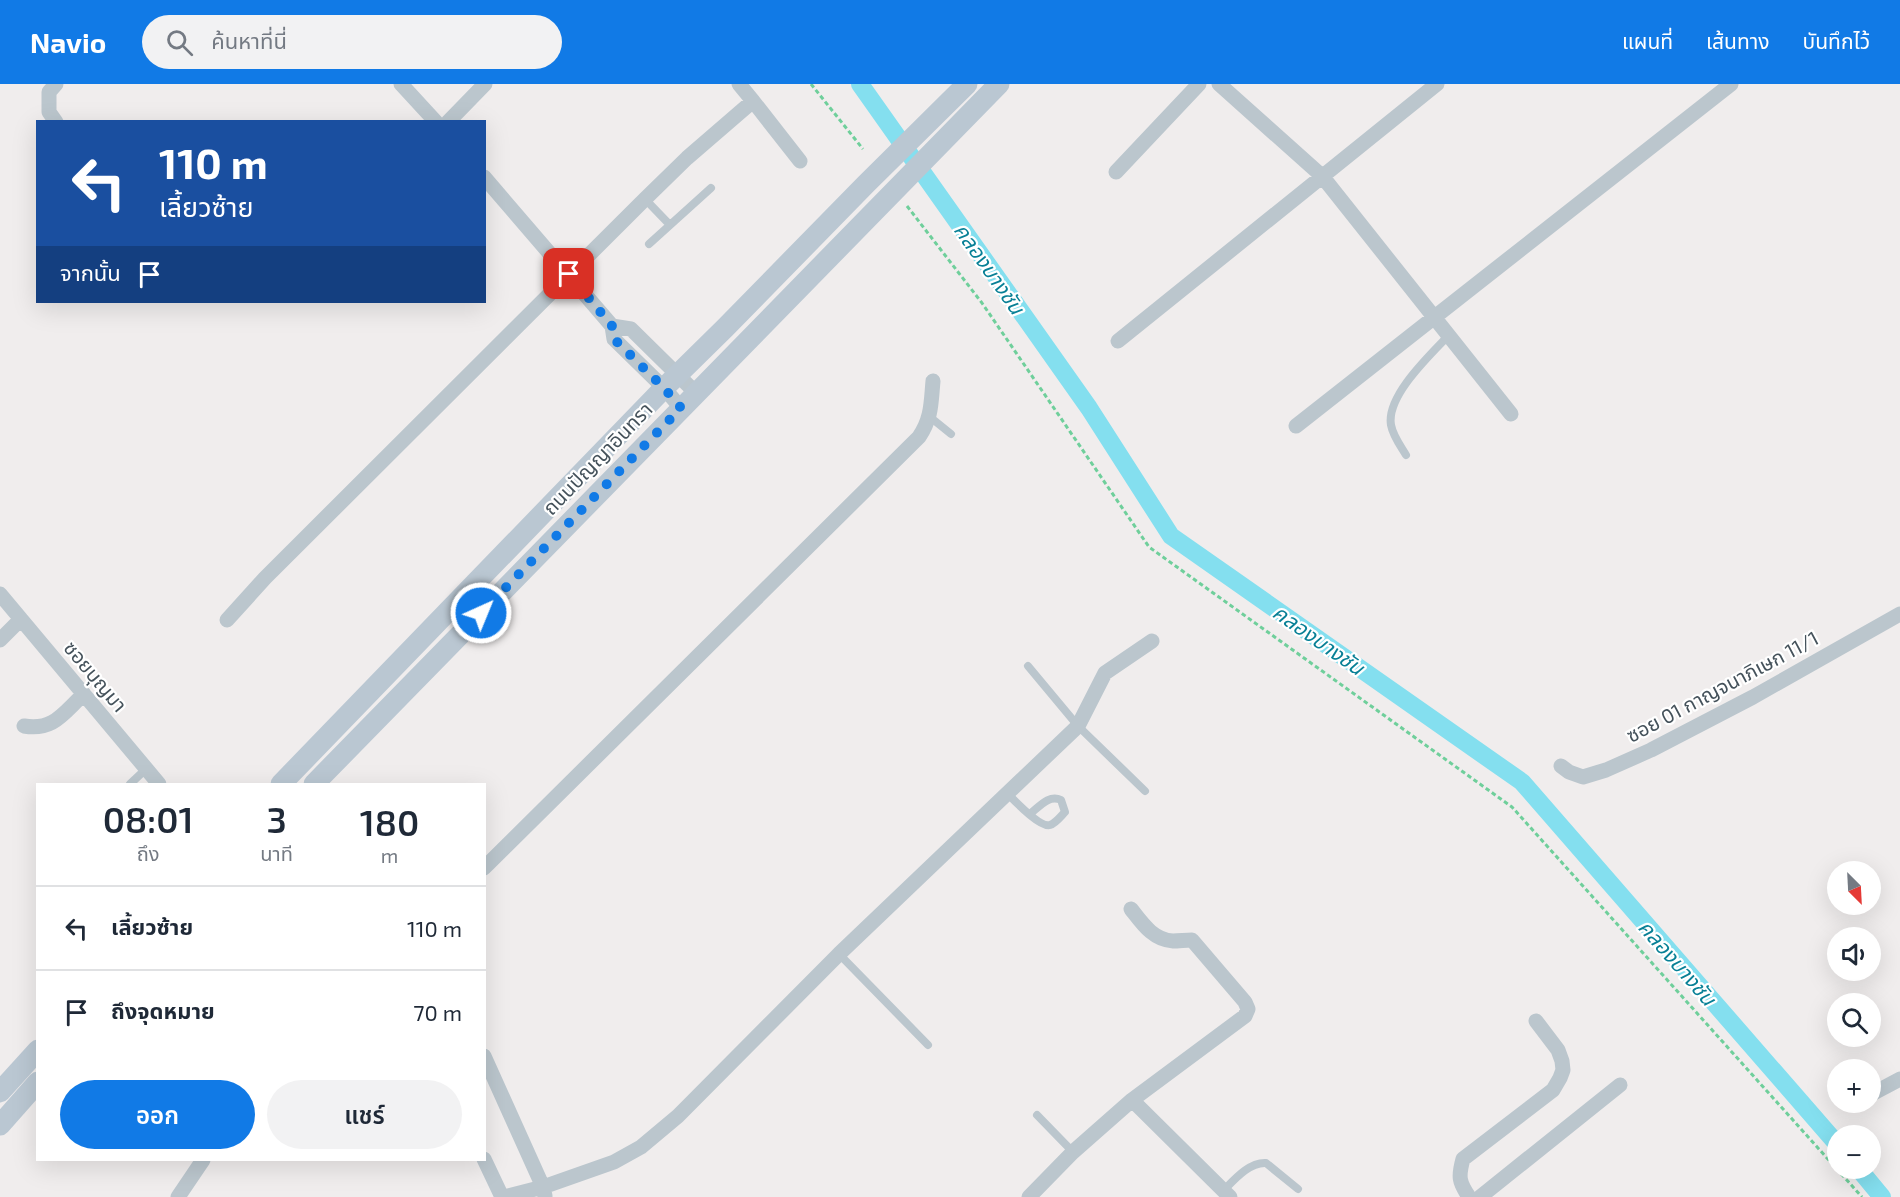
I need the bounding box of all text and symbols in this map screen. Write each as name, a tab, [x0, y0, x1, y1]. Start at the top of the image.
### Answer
search box	[142, 15, 562, 69]
text: Navio	[30, 25, 106, 59]
icon: search	[163, 26, 196, 59]
text: ค้นหาที่นี่	[211, 27, 287, 53]
text: แผนที่	[1622, 28, 1673, 53]
text: เส้นทาง	[1706, 28, 1770, 53]
text: บันทึกไว้	[1803, 28, 1870, 53]
text: 110 m	[159, 137, 268, 187]
icon: left	[60, 144, 138, 222]
text: เลี้ยวซ้าย	[159, 190, 253, 222]
water label: คลองบางชัน	[950, 218, 1031, 319]
pin	[543, 248, 594, 299]
icon: arrive	[552, 257, 585, 290]
icon: arrive	[133, 258, 166, 291]
text: จากนั้น	[60, 259, 121, 285]
street label: ถนนปัญญาอินทรา	[537, 397, 657, 519]
position arrow	[449, 581, 513, 645]
water label: คลองบางชัน	[1269, 599, 1370, 680]
street label: ซอย 01 กาญจนาภิเษก 11/1	[1622, 625, 1822, 747]
street label: ซอยบุญมา	[59, 636, 133, 717]
text: 08:01	[103, 797, 194, 840]
text: 3	[266, 797, 287, 840]
text: 180	[360, 800, 419, 843]
text: ถึง	[137, 841, 160, 865]
text: นาที	[260, 841, 293, 865]
text: m	[381, 843, 398, 867]
north arrow	[1827, 861, 1881, 915]
map controls	[1827, 861, 1881, 1179]
icon: left	[60, 912, 93, 945]
text: เลี้ยวซ้าย	[111, 913, 193, 939]
water label: คลองบางชัน	[1634, 914, 1723, 1011]
text: 110 m	[407, 915, 462, 941]
button: sound	[1827, 927, 1881, 981]
button: search	[1827, 993, 1881, 1047]
icon: arrive	[60, 996, 93, 1029]
text: ถึงจุดหมาย	[111, 997, 215, 1023]
text: 70 m	[413, 999, 462, 1025]
button: +	[1827, 1059, 1881, 1113]
button: ออก	[60, 1080, 255, 1149]
button: แชร์	[267, 1080, 462, 1149]
button: −	[1827, 1125, 1881, 1179]

